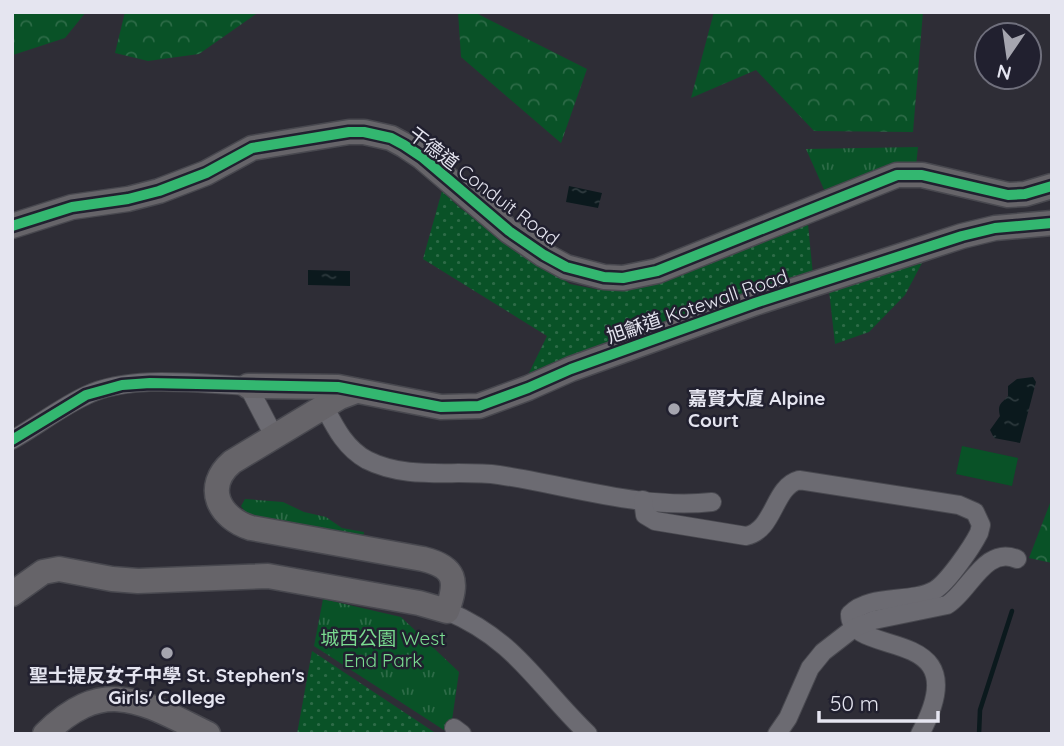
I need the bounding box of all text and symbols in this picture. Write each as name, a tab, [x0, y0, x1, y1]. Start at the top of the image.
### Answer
north arrow	[973, 21, 1043, 91]
text: N	[995, 59, 1014, 86]
street label: 干德道 Conduit Road	[404, 121, 564, 251]
street label: 旭龢道 Kotewall Road	[603, 264, 791, 348]
place label: 嘉賢大廈 Alpine Court	[688, 386, 826, 432]
marker: 嘉賢大廈 Alpine Court	[666, 401, 682, 417]
park label: 城西公園 West End Park	[320, 626, 446, 672]
marker: 聖士提反女子中學 St. Stephen's Girls' College	[159, 645, 175, 661]
place label: 聖士提反女子中學 St. Stephen's Girls' College	[29, 663, 305, 709]
scale bar	[819, 680, 938, 724]
text: 50 m	[830, 690, 879, 716]

